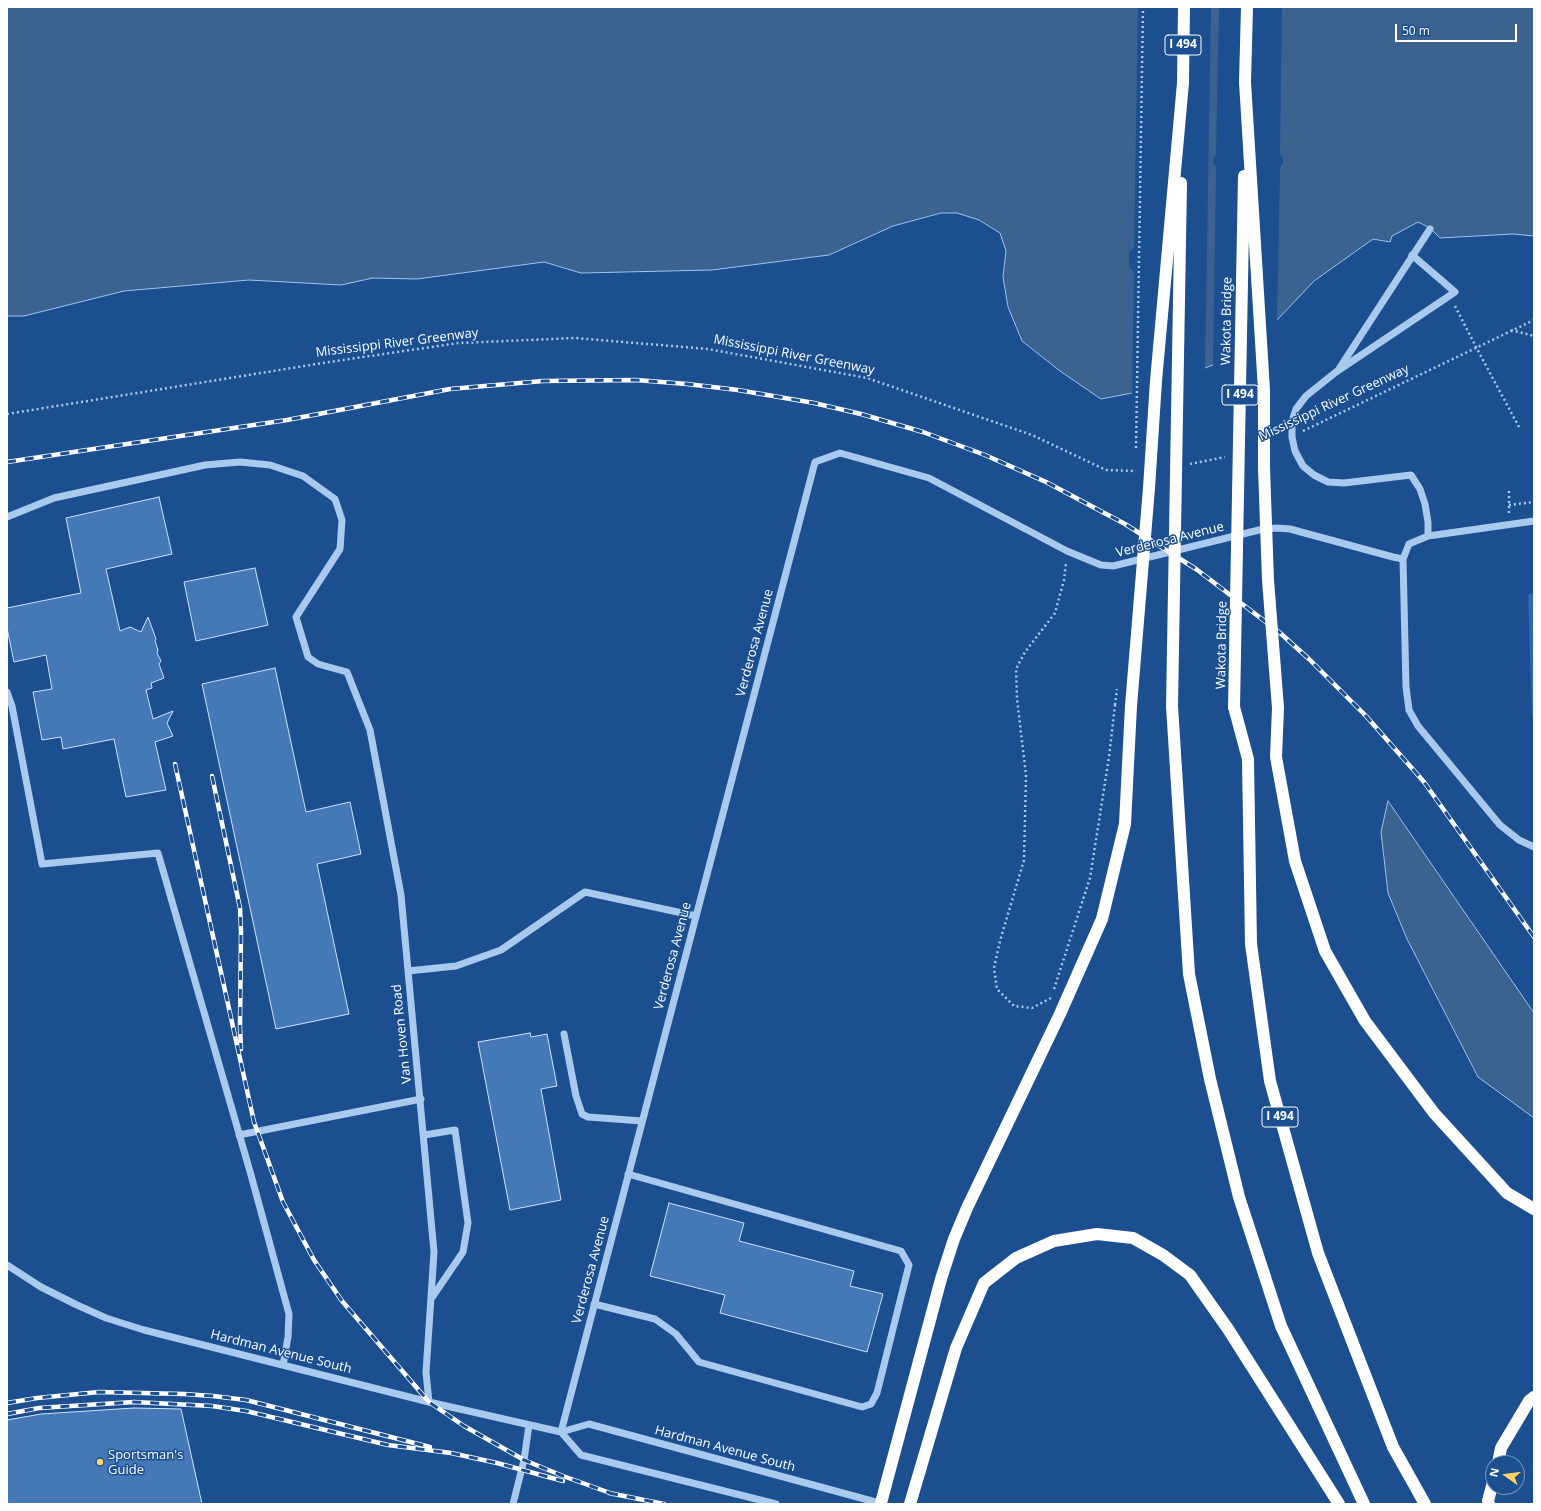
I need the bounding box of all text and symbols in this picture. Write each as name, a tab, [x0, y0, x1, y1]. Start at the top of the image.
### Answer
scale bar	[1397, 16, 1519, 42]
text: 50 m	[1402, 22, 1430, 39]
road number: I 494	[1165, 35, 1201, 55]
street label: Wakota Bridge	[1218, 277, 1236, 365]
street label: Mississippi River Greenway	[315, 325, 479, 361]
street label: Mississippi River Greenway	[712, 332, 876, 378]
street label: Mississippi River Greenway	[1256, 361, 1412, 445]
road number: I 494	[1222, 385, 1258, 405]
street label: Verderosa Avenue	[1114, 519, 1226, 561]
street label: Verderosa Avenue	[733, 587, 777, 699]
street label: Wakota Bridge	[1213, 601, 1231, 689]
street label: Verderosa Avenue	[651, 900, 695, 1012]
street label: Van Hoven Road	[389, 984, 415, 1084]
road number: I 494	[1262, 1107, 1298, 1127]
street label: Verderosa Avenue	[569, 1214, 613, 1326]
street label: Hardman Avenue South	[209, 1327, 353, 1377]
street label: Hardman Avenue South	[653, 1423, 797, 1475]
place label: Sportsman's Guide	[108, 1447, 183, 1478]
north arrow	[1485, 1455, 1525, 1495]
marker: Sportsman's Guide	[95, 1457, 105, 1467]
text: N	[1485, 1466, 1502, 1478]

